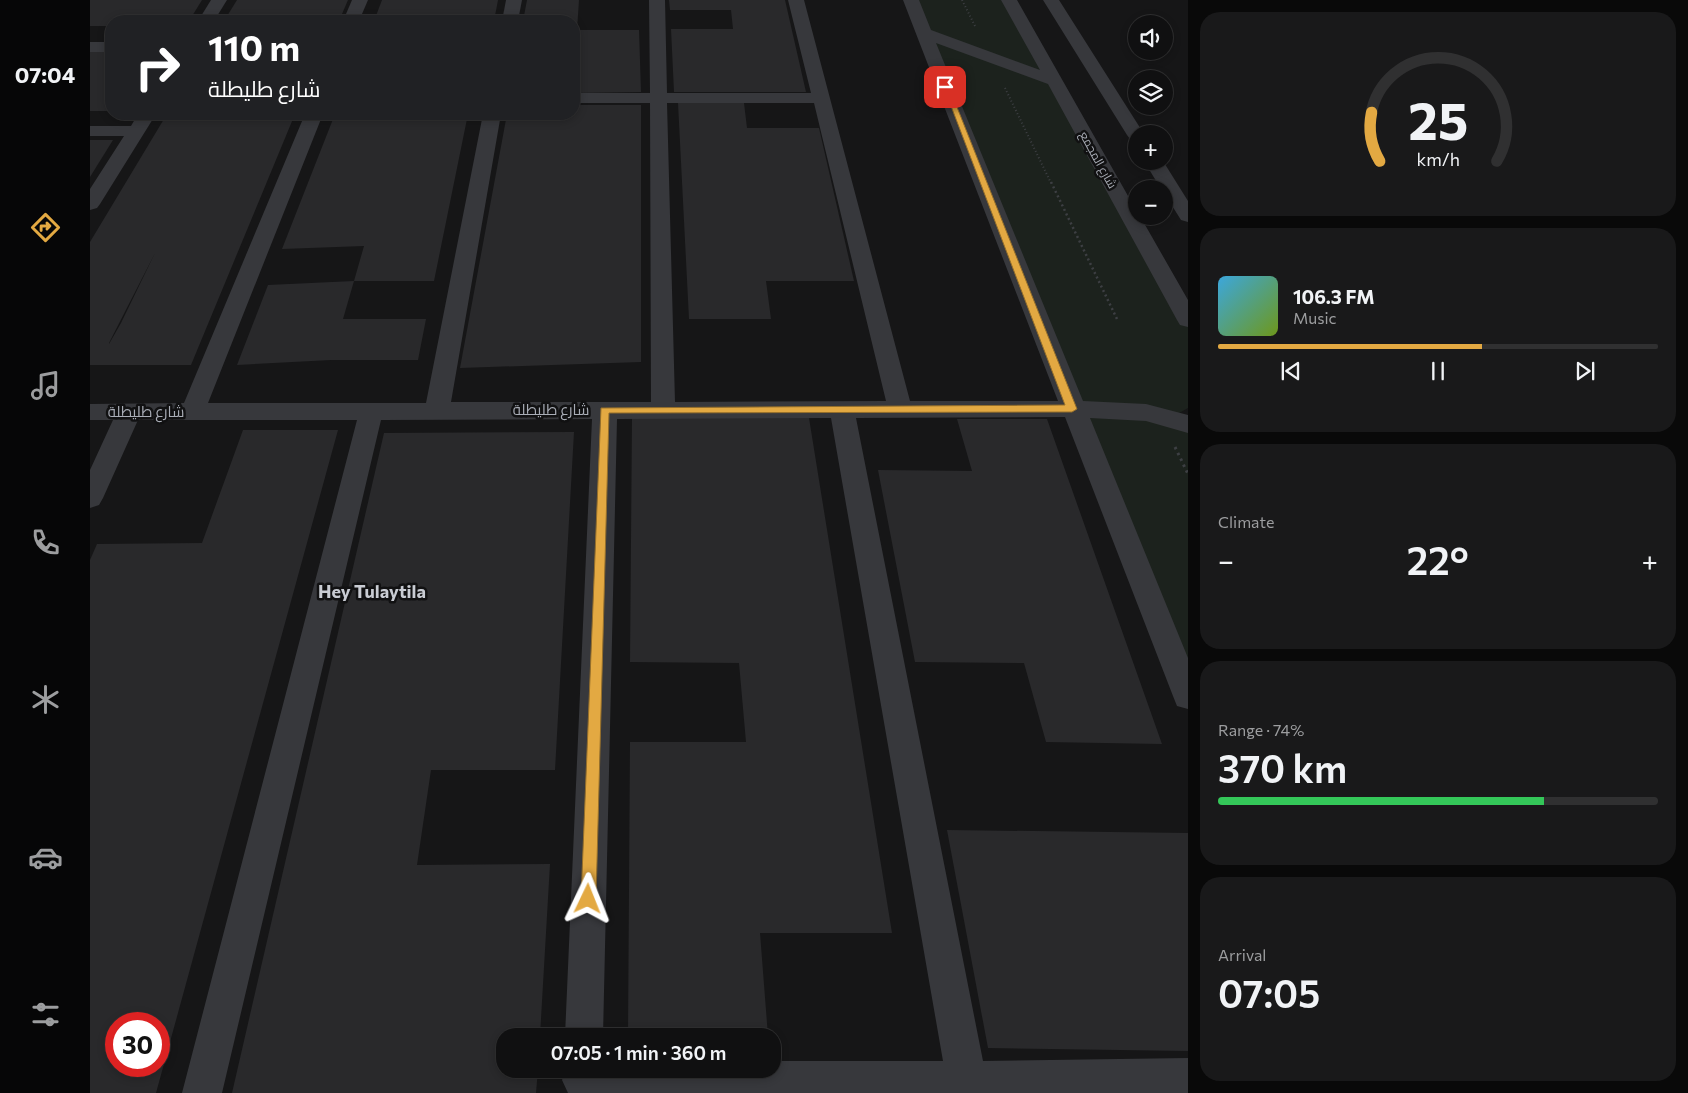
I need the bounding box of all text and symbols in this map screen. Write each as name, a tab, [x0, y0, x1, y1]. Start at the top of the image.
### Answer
map controls	[1128, 15, 1173, 225]
button: sound	[1128, 15, 1173, 60]
text: 110 m	[208, 25, 300, 68]
icon: right	[125, 35, 190, 100]
text: 07:04	[15, 61, 75, 88]
pin	[924, 66, 966, 108]
button: layers	[1128, 70, 1173, 115]
icon: arrive	[931, 73, 959, 101]
text: شارع طليطلة	[208, 75, 320, 102]
text: 25	[1408, 87, 1468, 151]
button: +	[1128, 125, 1173, 170]
street label: شارع المجمع	[1076, 129, 1120, 192]
text: km/h	[1416, 148, 1460, 170]
button: −	[1128, 180, 1173, 225]
icon: directions	[28, 210, 63, 245]
text: 106.3 FM	[1293, 285, 1375, 308]
text: Music	[1293, 308, 1337, 327]
icon: previous	[1277, 357, 1305, 385]
icon: pause	[1424, 357, 1452, 385]
icon: next	[1571, 357, 1599, 385]
icon: music	[28, 368, 63, 403]
street label: شارع طليطلة	[513, 400, 589, 421]
street label: شارع طليطلة	[108, 402, 184, 423]
text: Climate	[1218, 512, 1274, 531]
icon: phone	[28, 525, 63, 560]
text: 22°	[1407, 536, 1469, 583]
text: −	[1218, 543, 1234, 577]
text: +	[1642, 543, 1658, 577]
district label: Hey Tulaytila	[318, 580, 426, 602]
icon: climate	[28, 682, 63, 717]
text: Range · 74%	[1218, 720, 1304, 739]
text: 370 km	[1218, 744, 1347, 791]
icon: car	[28, 840, 63, 875]
position arrow	[561, 872, 613, 924]
text: Arrival	[1218, 945, 1266, 964]
text: 07:05	[1218, 969, 1320, 1016]
icon: filters	[28, 997, 63, 1032]
speed limit sign: 30	[105, 1012, 170, 1077]
text: 07:05 · 1 min · 360 m	[551, 1041, 726, 1064]

